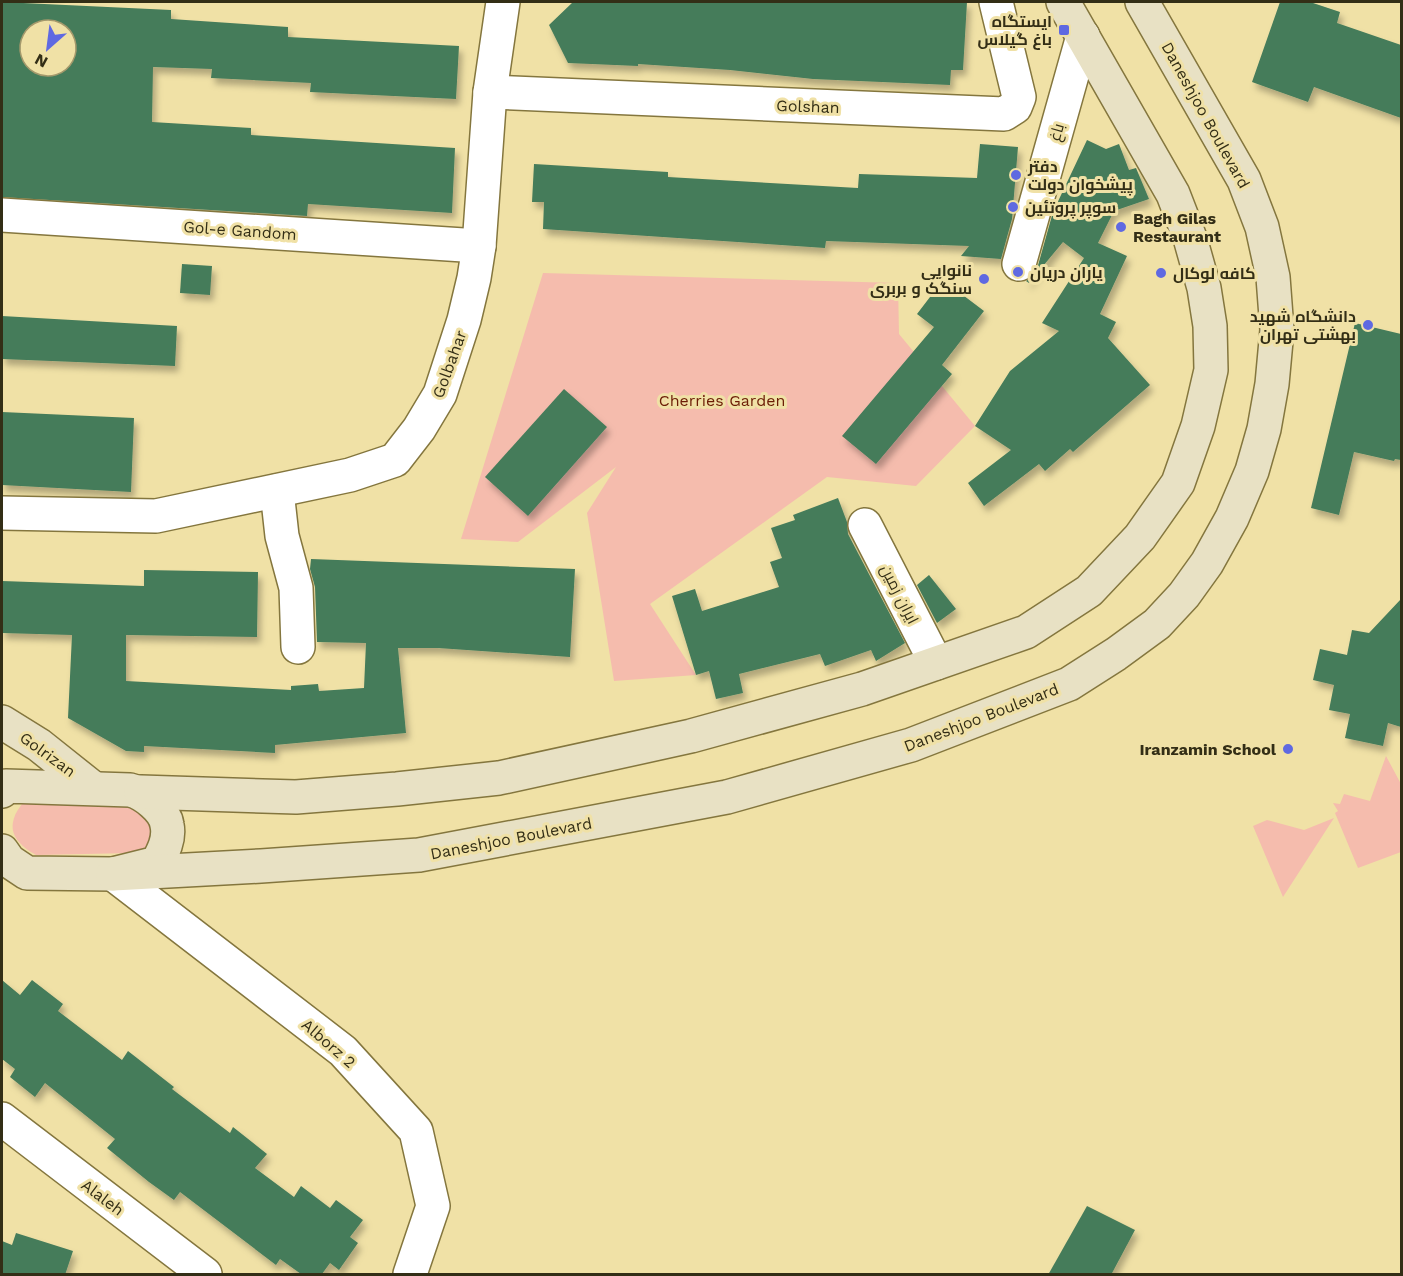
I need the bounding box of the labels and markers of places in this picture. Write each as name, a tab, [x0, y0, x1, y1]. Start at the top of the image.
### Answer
place label: ایستگاه باغ گیلاس	[978, 12, 1052, 50]
marker: ایستگاه باغ گیلاس	[1057, 23, 1071, 37]
place label: دفتر پیشخوان دولت	[1027, 157, 1133, 196]
marker: دفتر پیشخوان دولت	[1009, 168, 1023, 182]
place label: سوپر پروتئین	[1025, 198, 1116, 219]
marker: سوپر پروتئین	[1006, 200, 1020, 214]
place label: Bagh Gilas Restaurant	[1133, 209, 1221, 246]
marker: Bagh Gilas Restaurant	[1114, 220, 1128, 234]
place label: نانوایی سنگک و بربری	[870, 261, 972, 298]
place label: یاران دریان	[1030, 263, 1103, 282]
place label: کافه لوکال	[1173, 264, 1256, 283]
marker: یاران دریان	[1011, 265, 1025, 279]
marker: کافه لوکال	[1154, 266, 1168, 280]
marker: نانوایی سنگک و بربری	[977, 272, 991, 286]
place label: دانشگاه شهید بهشتی تهران	[1250, 307, 1356, 344]
marker: دانشگاه شهید بهشتی تهران	[1361, 318, 1375, 332]
place label: Iranzamin School	[1140, 740, 1277, 759]
marker: Iranzamin School	[1281, 742, 1295, 756]

